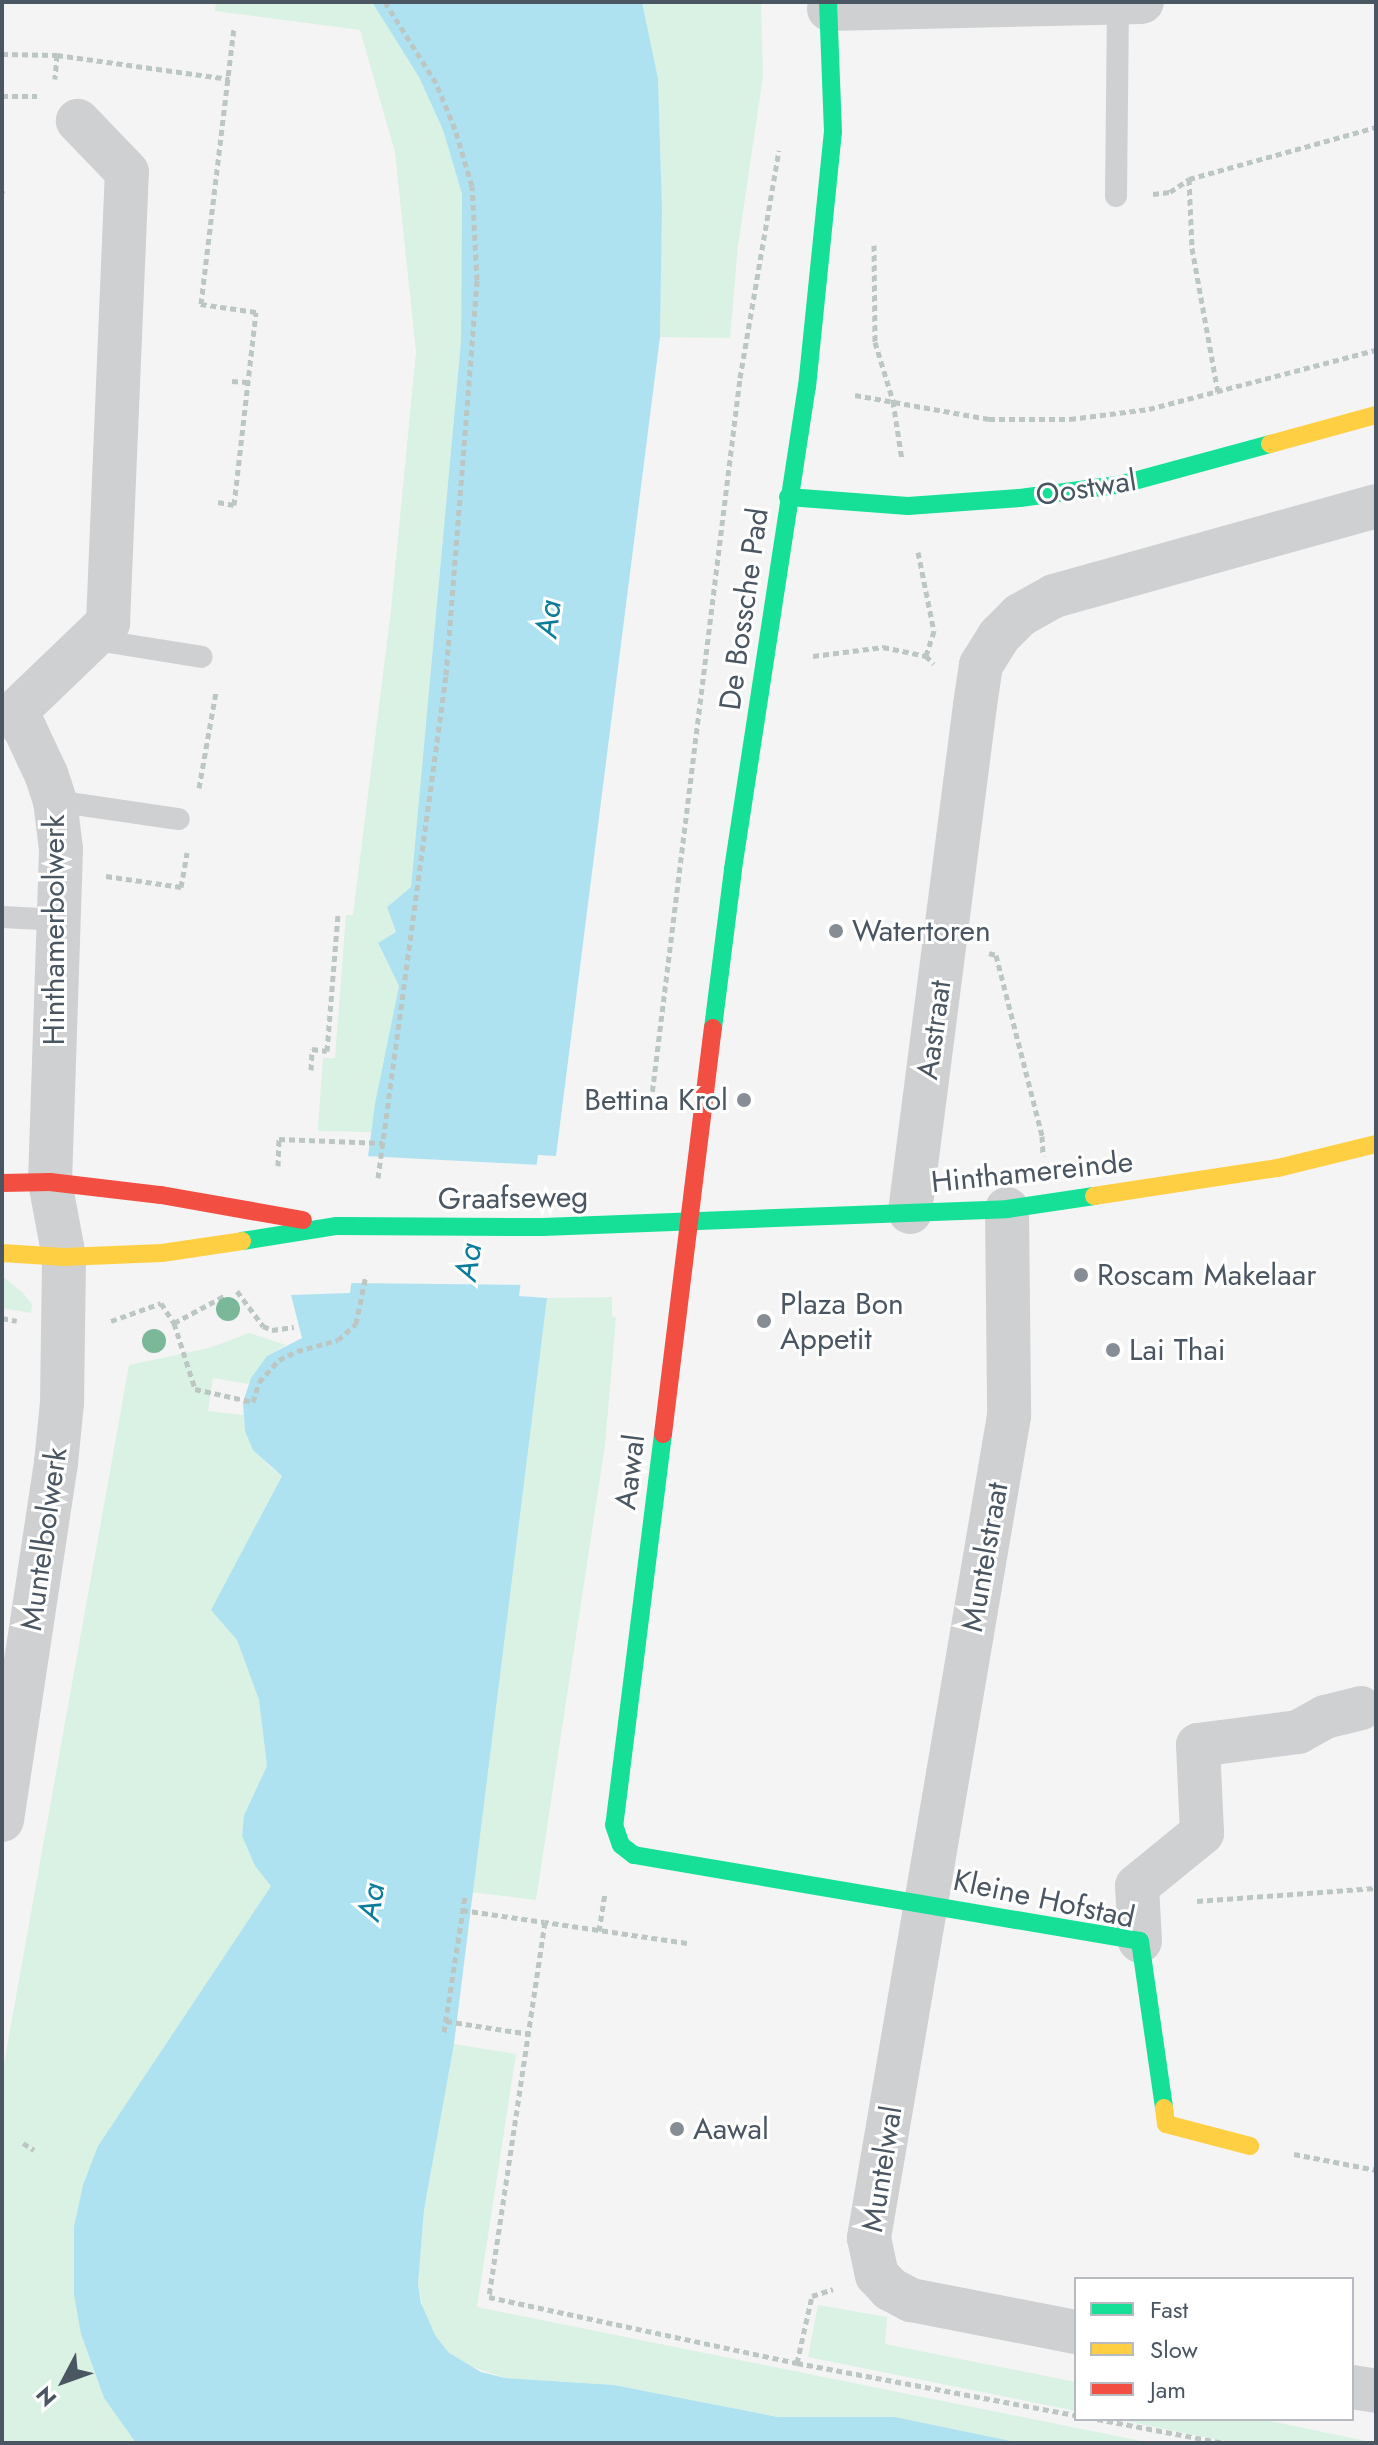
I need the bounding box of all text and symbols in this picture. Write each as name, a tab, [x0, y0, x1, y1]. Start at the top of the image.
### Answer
street label: Oostwal	[1033, 462, 1139, 514]
street label: De Bossche Pad	[712, 506, 776, 712]
water label: Aa	[527, 598, 569, 640]
street label: Hinthamerbolwerk	[36, 815, 72, 1045]
place label: Watertoren	[852, 913, 991, 949]
marker: Watertoren	[827, 922, 845, 940]
street label: Aastraat	[909, 978, 959, 1082]
place label: Bettina Krol	[584, 1082, 728, 1118]
marker: Bettina Krol	[735, 1091, 753, 1109]
street label: Hinthamereinde	[929, 1144, 1135, 1200]
street label: Graafseweg	[437, 1179, 589, 1217]
water label: Aa	[446, 1240, 490, 1284]
place label: Roscam Makelaar	[1097, 1257, 1316, 1293]
marker: Roscam Makelaar	[1072, 1266, 1090, 1284]
place label: Plaza Bon Appetit	[780, 1286, 904, 1356]
marker: Plaza Bon Appetit	[755, 1312, 773, 1330]
place label: Lai Thai	[1129, 1332, 1226, 1368]
marker: Lai Thai	[1104, 1341, 1122, 1359]
street label: Aawal	[608, 1432, 652, 1512]
street label: Muntelbolwerk	[13, 1445, 75, 1633]
street label: Muntelstraat	[954, 1480, 1016, 1634]
street label: Kleine Hofstad	[950, 1862, 1138, 1936]
water label: Aa	[349, 1880, 393, 1924]
street label: Muntelwal	[854, 2103, 910, 2235]
place label: Aawal	[693, 2111, 769, 2147]
marker: Aawal	[668, 2120, 686, 2138]
legend	[1074, 2277, 1354, 2421]
text: Fast	[1150, 2292, 1188, 2327]
text: Slow	[1150, 2332, 1198, 2367]
north arrow	[24, 2341, 104, 2421]
text: Jam	[1150, 2372, 1186, 2407]
text: N	[28, 2380, 64, 2414]

